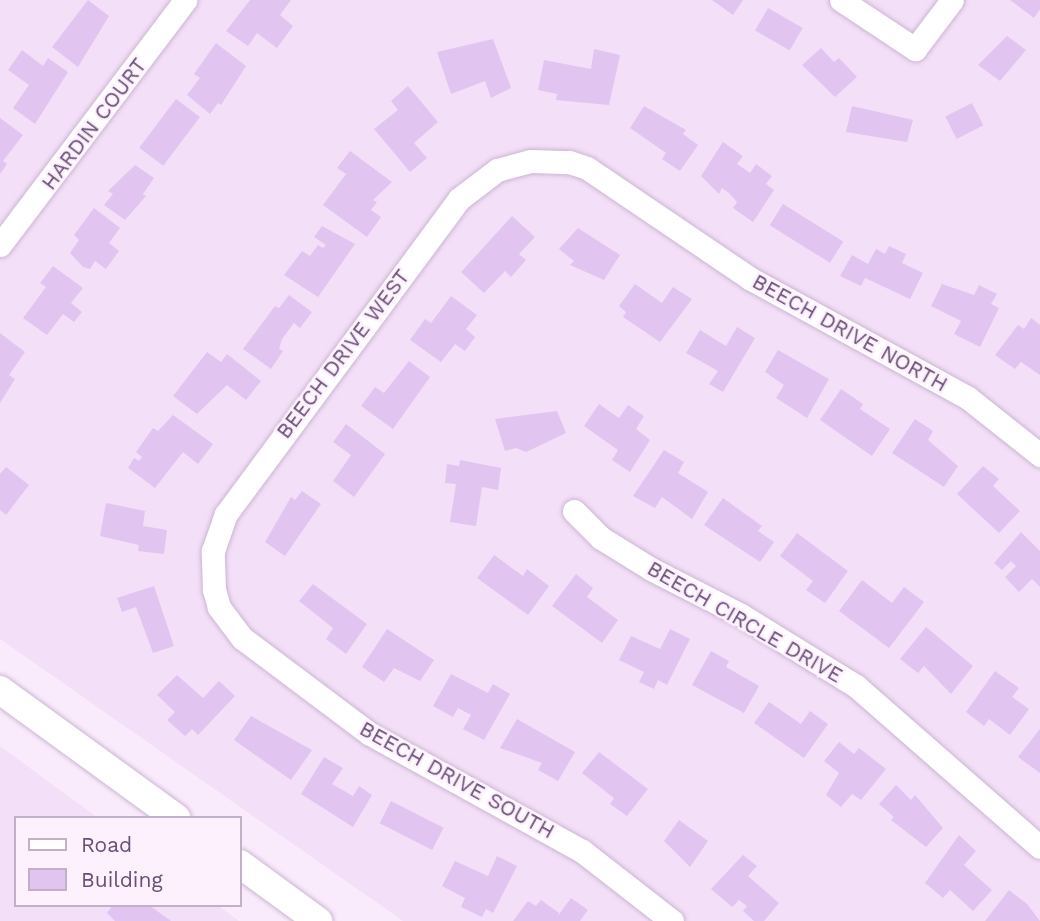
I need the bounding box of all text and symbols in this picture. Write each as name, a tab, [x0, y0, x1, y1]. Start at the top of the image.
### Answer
street label: HARDIN COURT	[36, 53, 152, 195]
street label: BEECH DRIVE WEST	[271, 264, 415, 444]
street label: BEECH DRIVE NORTH	[748, 269, 952, 397]
street label: BEECH CIRCLE DRIVE	[643, 556, 847, 688]
street label: BEECH DRIVE SOUTH	[355, 716, 559, 844]
legend	[14, 816, 242, 907]
text: Road	[81, 832, 132, 857]
text: Building	[81, 867, 163, 892]

